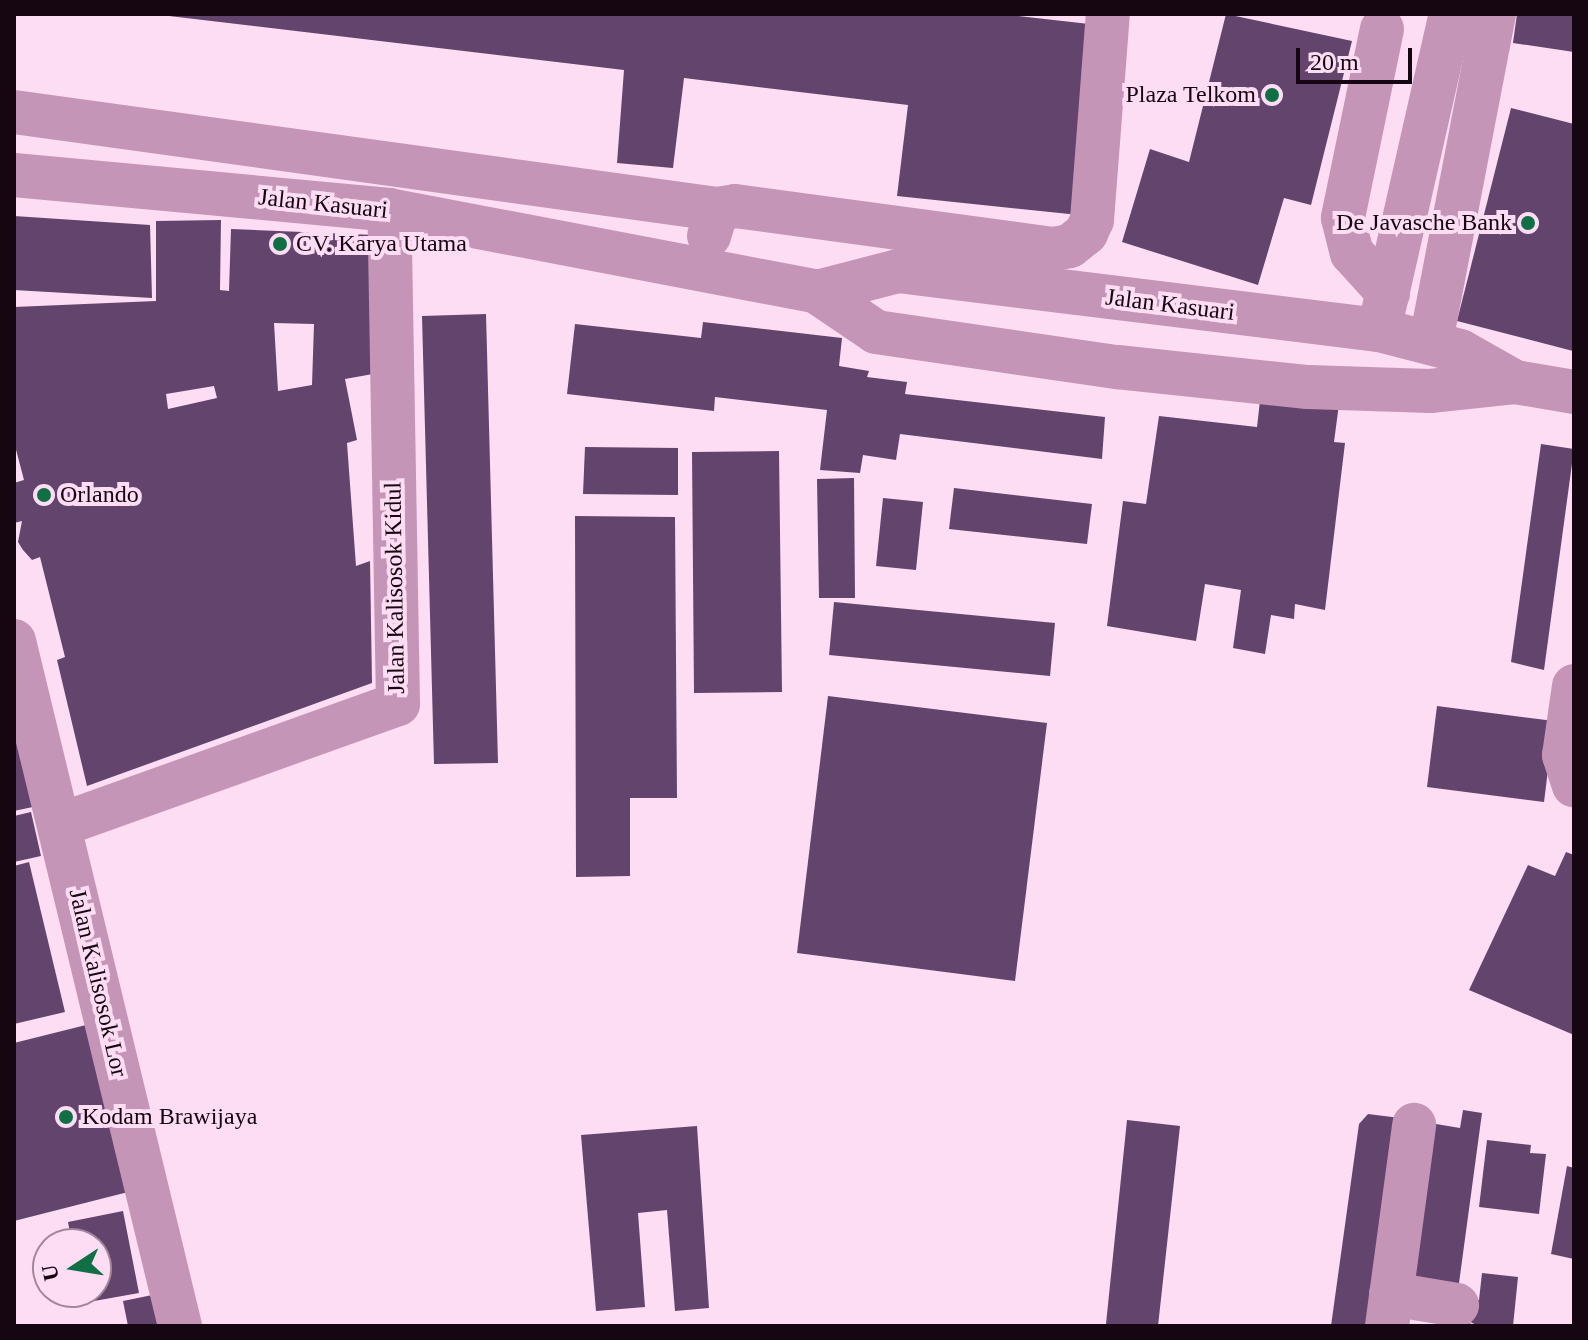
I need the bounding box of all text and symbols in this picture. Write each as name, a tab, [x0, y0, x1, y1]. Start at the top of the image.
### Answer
scale bar	[1300, 32, 1416, 82]
text: 20 m	[1310, 49, 1359, 75]
place label: Plaza Telkom	[1125, 81, 1256, 109]
marker: Plaza Telkom	[1263, 86, 1281, 104]
street label: Jalan Kasuari	[257, 183, 389, 225]
place label: De Javasche Bank	[1336, 209, 1512, 237]
marker: De Javasche Bank	[1519, 214, 1537, 232]
place label: CV. Karya Utama	[296, 230, 467, 258]
marker: CV. Karya Utama	[271, 235, 289, 253]
street label: Jalan Kasuari	[1104, 283, 1236, 327]
place label: Orlando	[60, 481, 139, 509]
street label: Jalan Kalisosok Kidul	[379, 482, 411, 694]
marker: Orlando	[35, 486, 53, 504]
street label: Jalan Kalisosok Lor	[62, 886, 134, 1080]
place label: Kodam Brawijaya	[82, 1103, 257, 1131]
marker: Kodam Brawijaya	[57, 1108, 75, 1126]
north arrow	[32, 1228, 112, 1308]
text: U	[36, 1262, 64, 1283]

